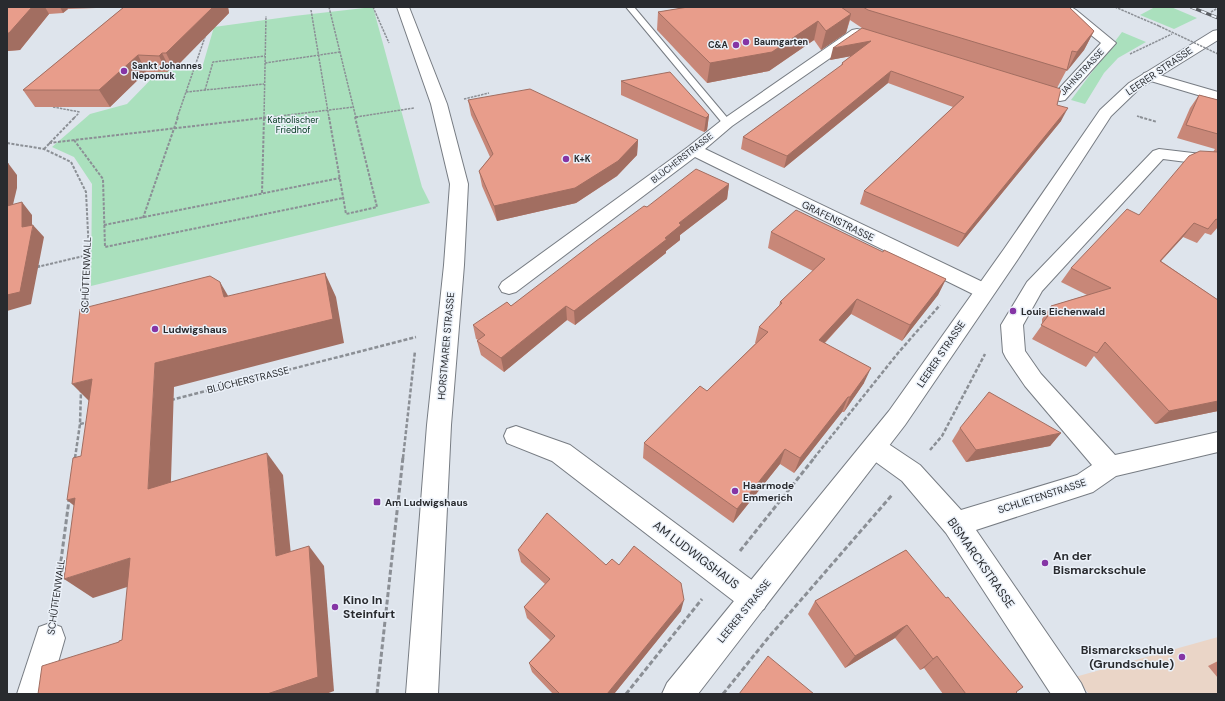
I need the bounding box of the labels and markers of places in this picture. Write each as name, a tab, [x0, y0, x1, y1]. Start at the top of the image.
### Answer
place label: Baumgarten	[754, 36, 808, 48]
marker: Baumgarten	[741, 37, 751, 47]
place label: C&A	[708, 39, 729, 51]
marker: C&A	[731, 40, 741, 50]
place label: Sankt Johannes Nepomuk	[132, 60, 202, 82]
marker: Sankt Johannes Nepomuk	[119, 66, 129, 76]
place label: K+K	[574, 153, 591, 165]
marker: K+K	[561, 154, 571, 164]
place label: Louis Eichenwald	[1021, 305, 1105, 318]
marker: Louis Eichenwald	[1008, 306, 1018, 316]
place label: Ludwigshaus	[163, 323, 227, 336]
marker: Ludwigshaus	[150, 324, 160, 334]
place label: Haarmode Emmerich	[743, 479, 794, 504]
marker: Haarmode Emmerich	[730, 486, 740, 496]
place label: Am Ludwigshaus	[385, 496, 468, 509]
marker: Am Ludwigshaus	[372, 497, 382, 507]
place label: An der Bismarckschule	[1053, 548, 1146, 578]
marker: An der Bismarckschule	[1040, 558, 1050, 568]
place label: Kino In Steinfurt	[343, 592, 395, 622]
marker: Kino In Steinfurt	[330, 602, 340, 612]
place label: Bismarckschule (Grundschule)	[1081, 642, 1174, 672]
marker: Bismarckschule (Grundschule)	[1177, 652, 1187, 662]

